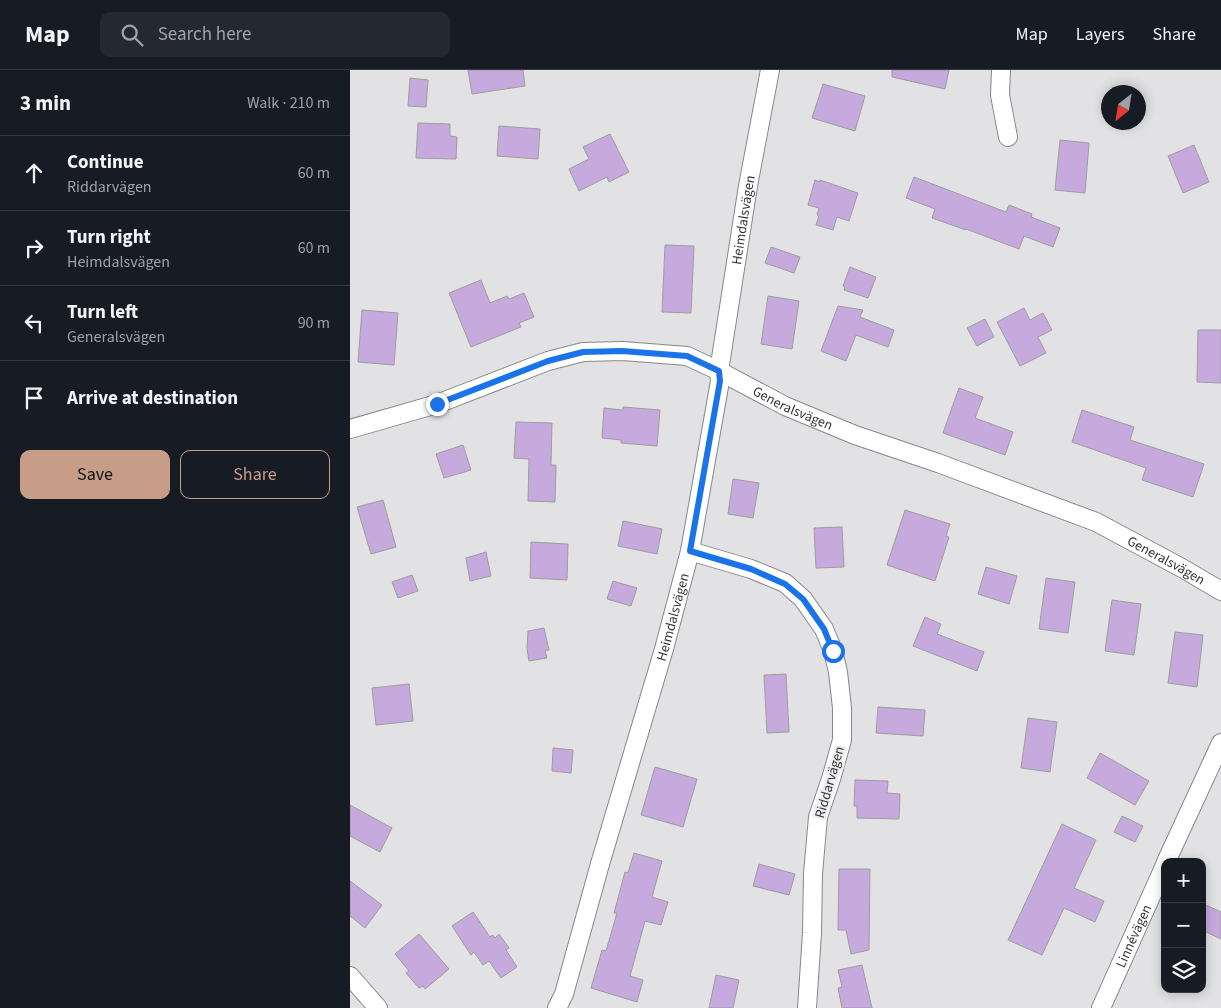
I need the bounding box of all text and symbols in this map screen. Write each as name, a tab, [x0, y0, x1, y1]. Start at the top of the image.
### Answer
search box	[100, 12, 450, 57]
text: Map	[25, 17, 70, 52]
icon: search	[118, 21, 146, 49]
text: Search here	[158, 21, 251, 48]
text: Map	[1016, 22, 1048, 47]
text: Layers	[1076, 22, 1125, 47]
text: Share	[1153, 22, 1196, 47]
north arrow	[1101, 85, 1146, 130]
text: 3 min	[20, 88, 71, 118]
text: Walk · 210 m	[247, 92, 330, 114]
text: Continue	[67, 149, 144, 176]
icon: ahead	[20, 159, 48, 187]
text: 60 m	[298, 162, 330, 184]
street label: Heimdalsvägen	[727, 174, 761, 266]
text: Riddarvägen	[67, 176, 152, 198]
text: Turn right	[67, 224, 151, 251]
icon: right	[20, 234, 48, 262]
text: 60 m	[298, 237, 330, 259]
text: Heimdalsvägen	[67, 251, 170, 273]
text: Turn left	[67, 299, 138, 326]
icon: left	[20, 309, 48, 337]
text: 90 m	[298, 312, 330, 334]
text: Generalsvägen	[67, 326, 165, 348]
street label: Generalsvägen	[749, 382, 836, 436]
icon: arrive	[20, 384, 48, 412]
text: Arrive at destination	[67, 385, 238, 412]
route end	[426, 393, 449, 416]
button: Save	[20, 450, 170, 499]
button: Share	[180, 450, 330, 499]
street label: Generalsvägen	[1123, 532, 1209, 590]
street label: Heimdalsvägen	[652, 571, 695, 664]
route start	[822, 640, 845, 663]
street label: Riddarvägen	[810, 744, 850, 821]
map controls	[1161, 858, 1206, 993]
button: +	[1161, 858, 1206, 903]
street label: Linnévägen	[1111, 901, 1157, 971]
button: −	[1161, 903, 1206, 948]
button: layers	[1161, 948, 1206, 993]

